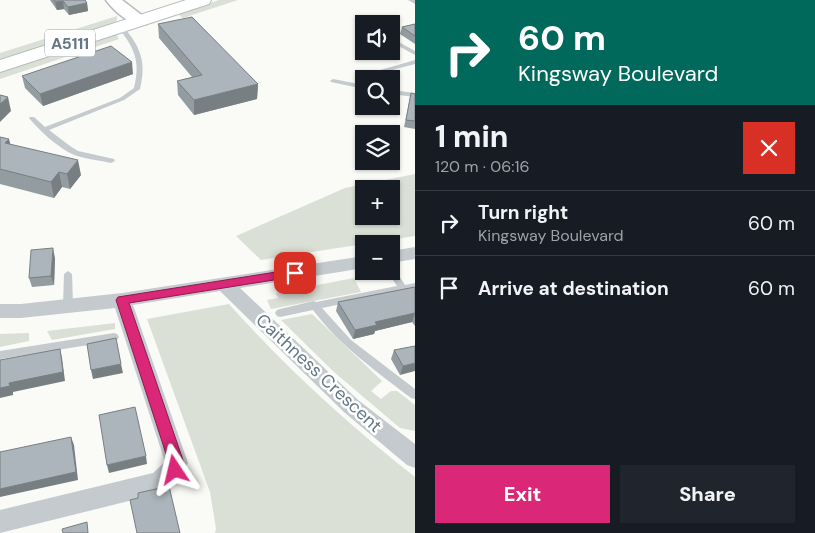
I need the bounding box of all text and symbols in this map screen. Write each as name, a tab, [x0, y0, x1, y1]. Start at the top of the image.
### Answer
map controls	[355, 15, 400, 280]
button: sound	[355, 15, 400, 60]
text: 60 m	[518, 15, 606, 61]
icon: right	[435, 20, 500, 85]
road number: A5111	[45, 29, 95, 56]
text: Kingsway Boulevard	[518, 59, 718, 88]
button: search	[355, 70, 400, 115]
text: 1 min	[435, 117, 508, 156]
button: close	[743, 122, 795, 174]
button: layers	[355, 125, 400, 170]
text: 120 m · 06:16	[435, 156, 529, 177]
button: +	[355, 180, 400, 225]
text: Turn right	[478, 200, 568, 225]
icon: right	[435, 209, 463, 237]
text: 60 m	[748, 211, 795, 236]
text: Kingsway Boulevard	[478, 225, 624, 246]
button: −	[355, 235, 400, 280]
pin	[274, 252, 316, 294]
icon: arrive	[281, 259, 309, 287]
icon: arrive	[435, 274, 463, 302]
text: Arrive at destination	[478, 276, 669, 301]
text: 60 m	[748, 276, 795, 301]
street label: Caithness Crescent	[251, 308, 387, 438]
position arrow	[148, 443, 200, 495]
button: Exit	[435, 465, 610, 523]
button: Share	[620, 465, 795, 523]

